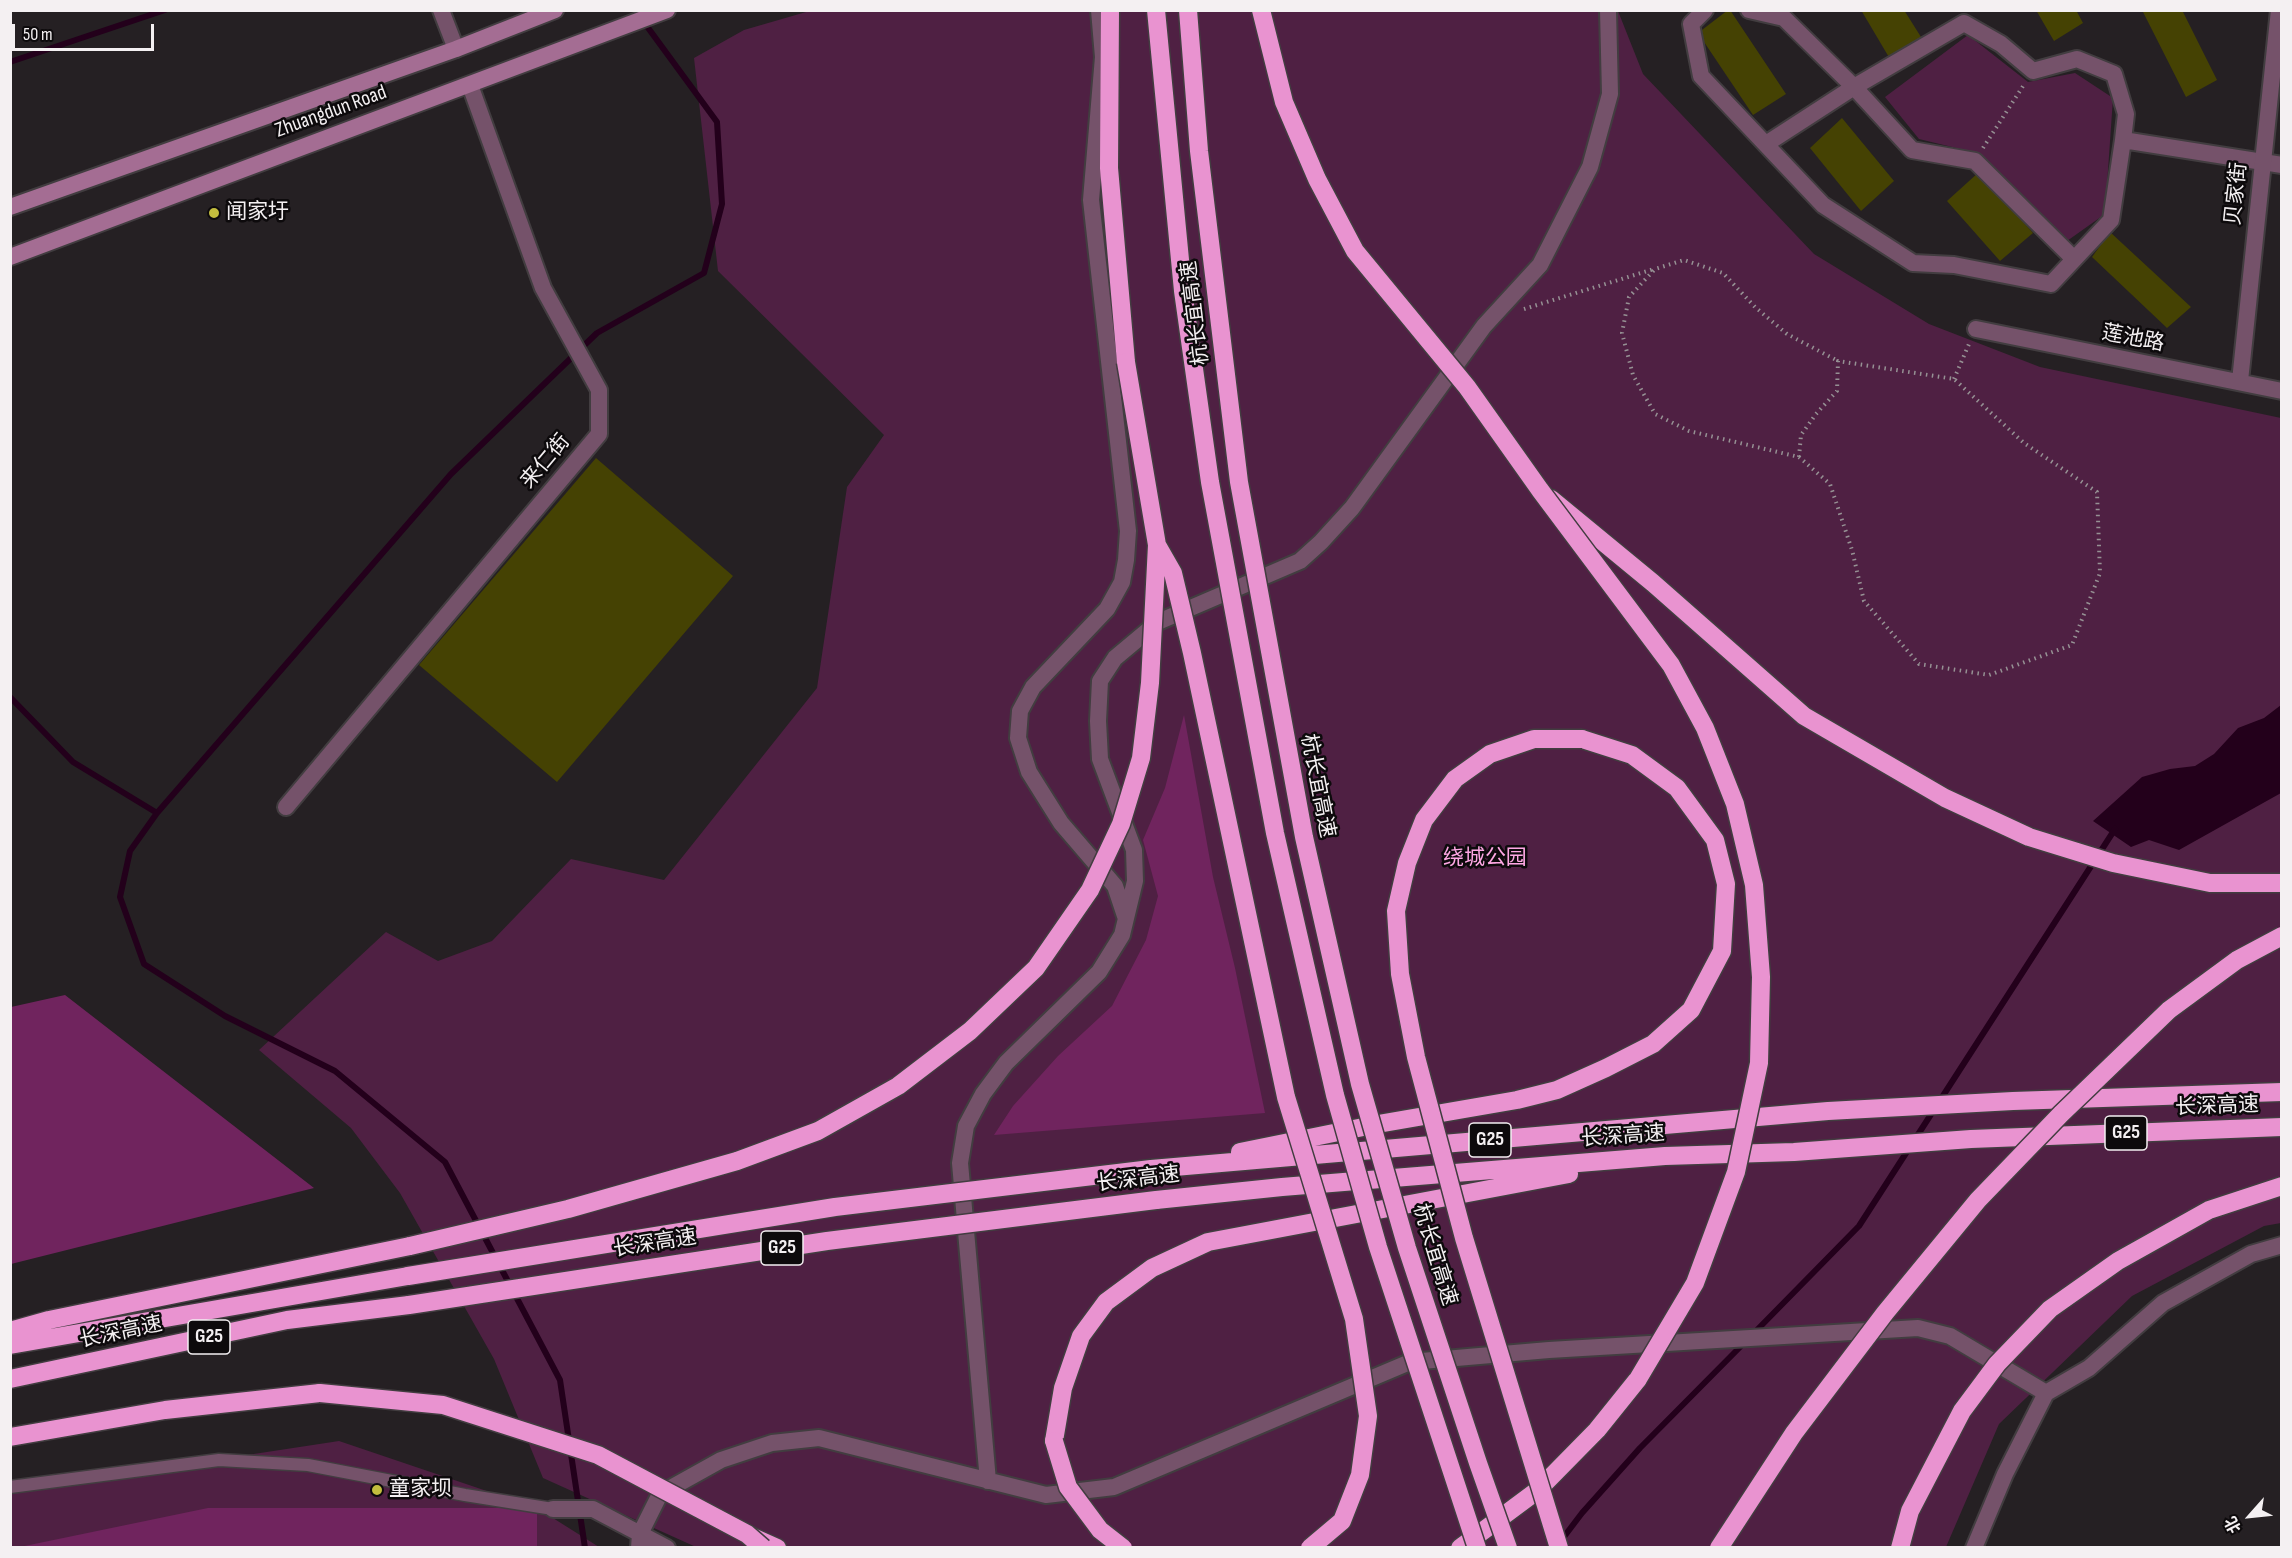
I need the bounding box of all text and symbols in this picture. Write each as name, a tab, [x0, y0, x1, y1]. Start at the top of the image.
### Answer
scale bar	[15, 12, 158, 50]
text: 50 m	[23, 24, 53, 45]
street label: Zhuangdun Road	[272, 80, 390, 144]
street label: 贝家街	[2221, 161, 2253, 227]
place label: 闻家圩	[226, 200, 289, 226]
marker: 闻家圩	[207, 206, 221, 220]
street label: 杭长宜高速	[1177, 259, 1215, 367]
street label: 莲池路	[2100, 321, 2166, 357]
street label: 来仁街	[516, 430, 576, 494]
street label: 杭长宜高速	[1295, 732, 1339, 840]
park label: 绕城公园	[1443, 846, 1527, 872]
street label: 长深高速	[2175, 1093, 2259, 1121]
road number: G25	[2105, 1116, 2147, 1150]
street label: 长深高速	[1580, 1122, 1666, 1152]
road number: G25	[1469, 1123, 1511, 1157]
street label: 长深高速	[1095, 1162, 1181, 1198]
street label: 杭长宜高速	[1407, 1201, 1461, 1309]
street label: 长深高速	[612, 1225, 698, 1263]
road number: G25	[761, 1231, 803, 1265]
street label: 长深高速	[77, 1312, 165, 1354]
road number: G25	[188, 1320, 230, 1354]
place label: 童家坝	[389, 1477, 452, 1503]
marker: 童家坝	[370, 1483, 384, 1497]
north arrow	[2220, 1486, 2280, 1546]
text: 北	[2221, 1513, 2246, 1536]

